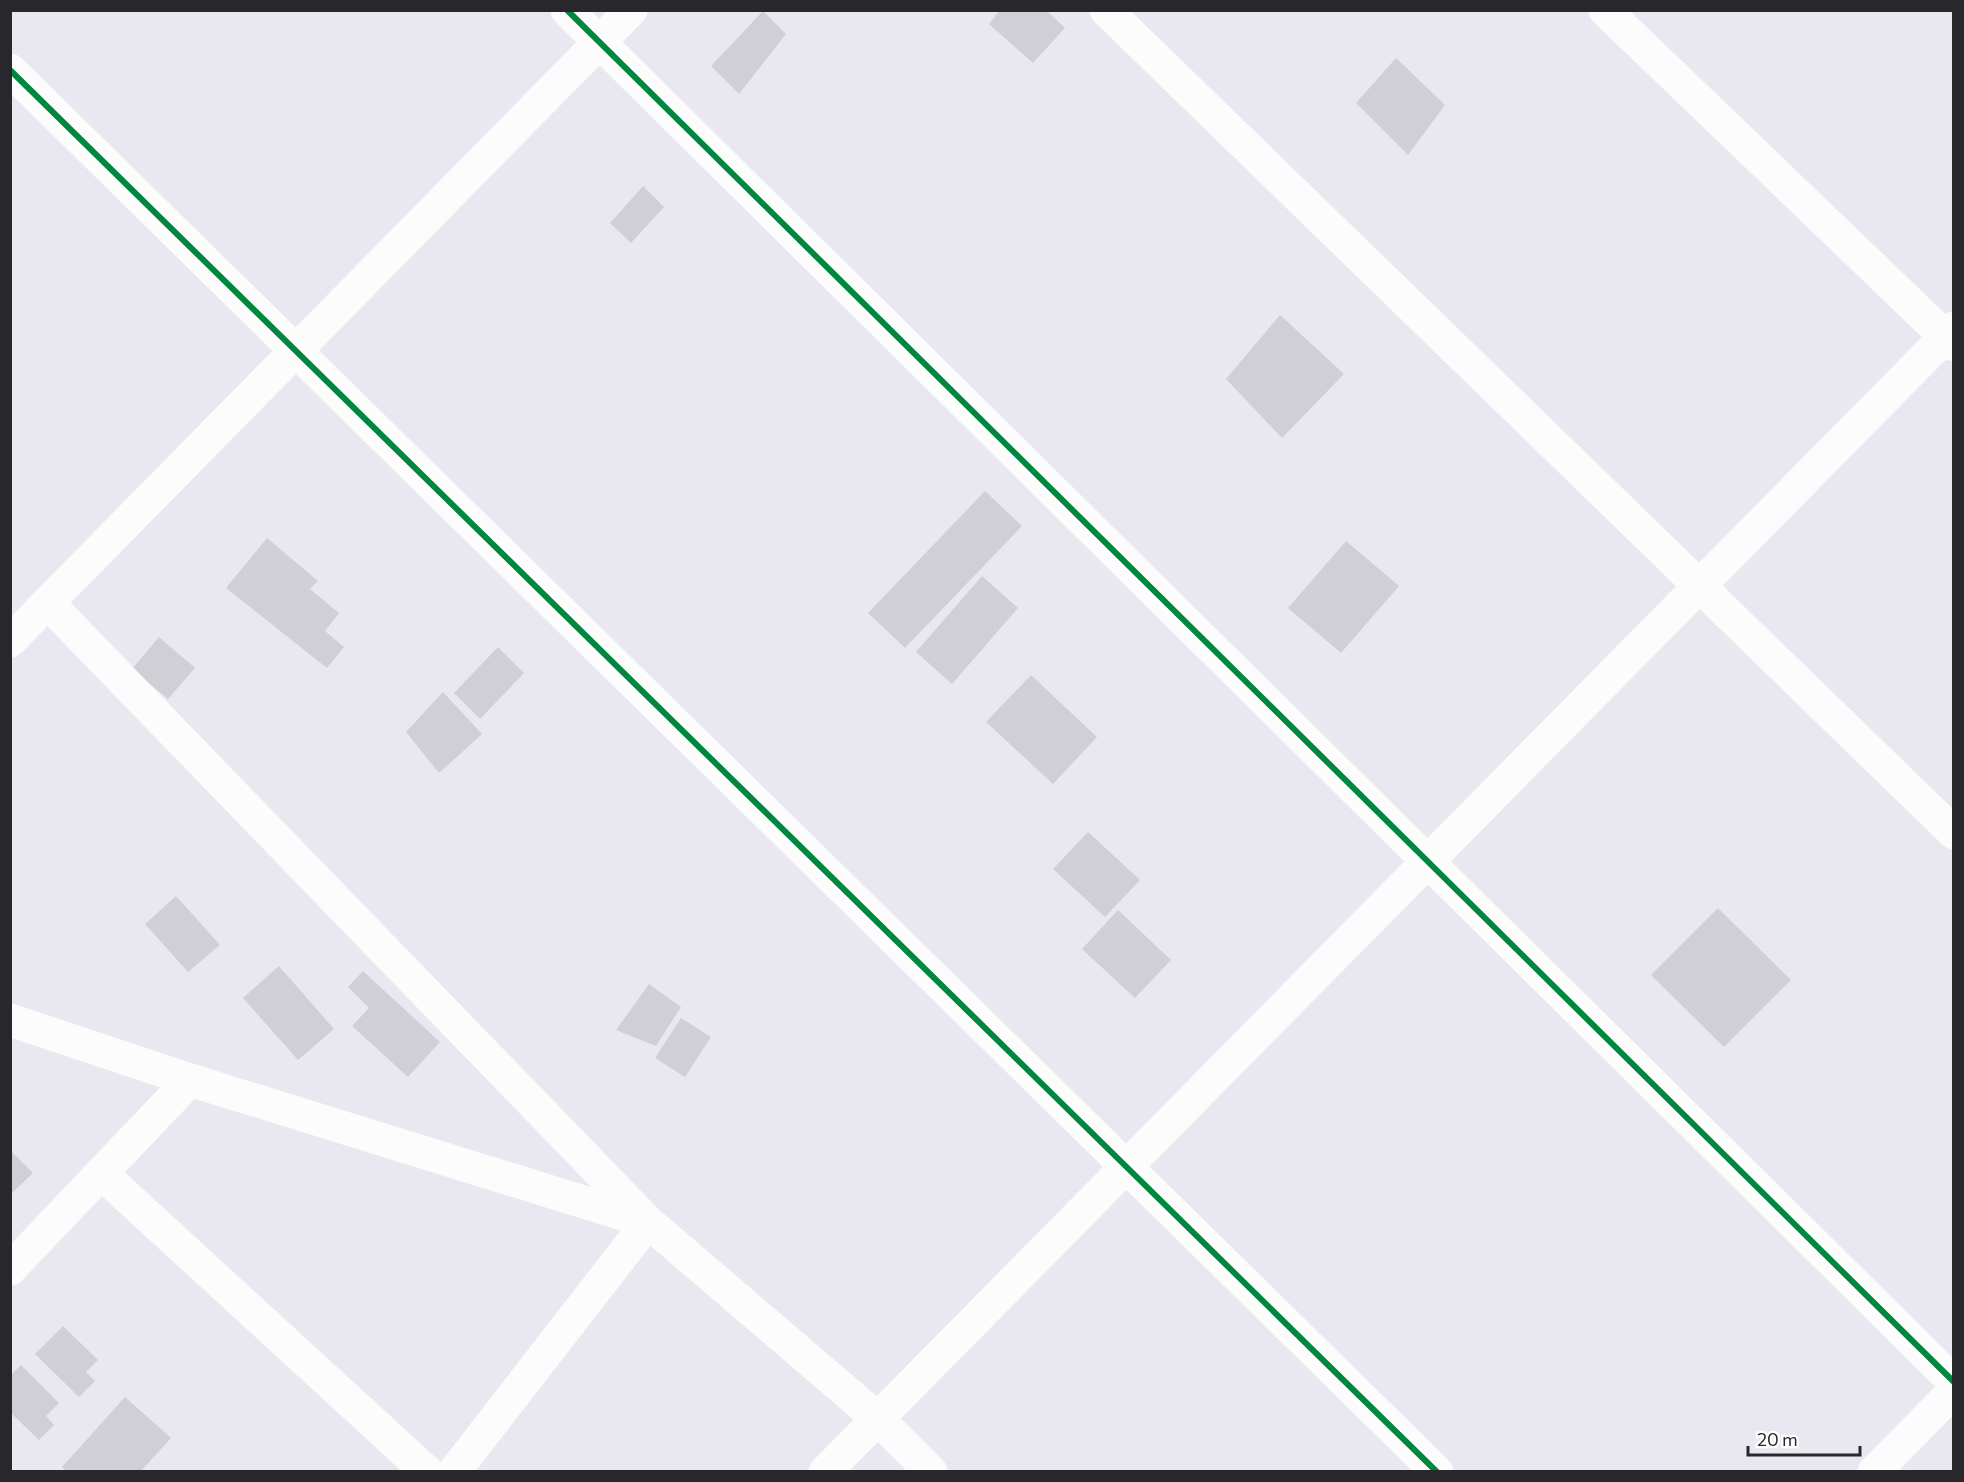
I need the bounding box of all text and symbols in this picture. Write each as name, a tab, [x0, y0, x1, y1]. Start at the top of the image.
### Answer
scale bar	[1748, 1419, 1860, 1457]
text: 20 m	[1757, 1428, 1798, 1450]

